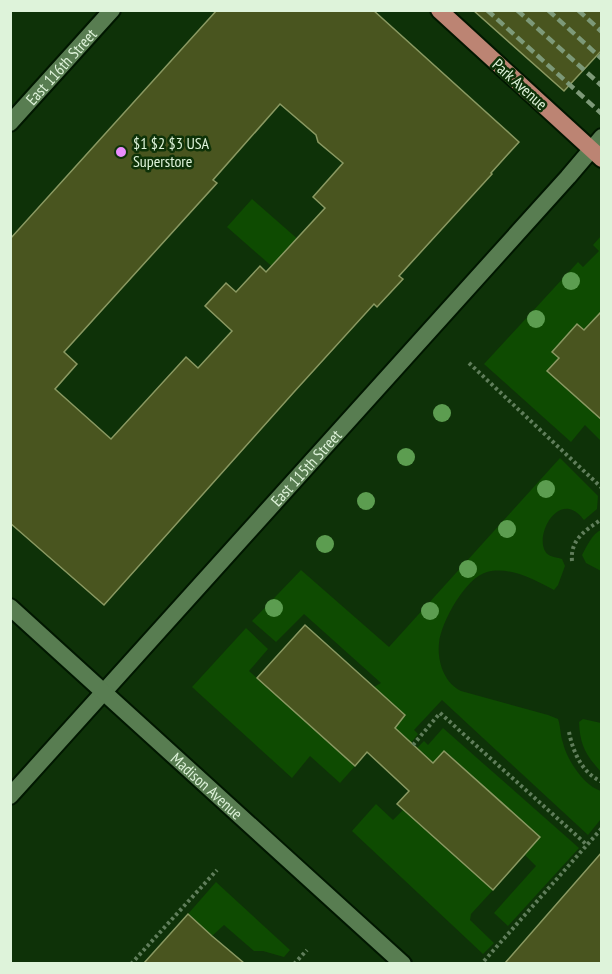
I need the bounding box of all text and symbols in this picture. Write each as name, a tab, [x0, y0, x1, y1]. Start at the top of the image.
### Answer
street label: East 116th Street	[21, 24, 101, 109]
street label: Park Avenue	[488, 54, 552, 114]
place label: $1 $2 $3 USA Superstore	[133, 133, 210, 171]
marker: $1 $2 $3 USA Superstore	[114, 145, 128, 159]
street label: East 115th Street	[266, 425, 346, 510]
street label: Madison Avenue	[167, 748, 247, 823]

